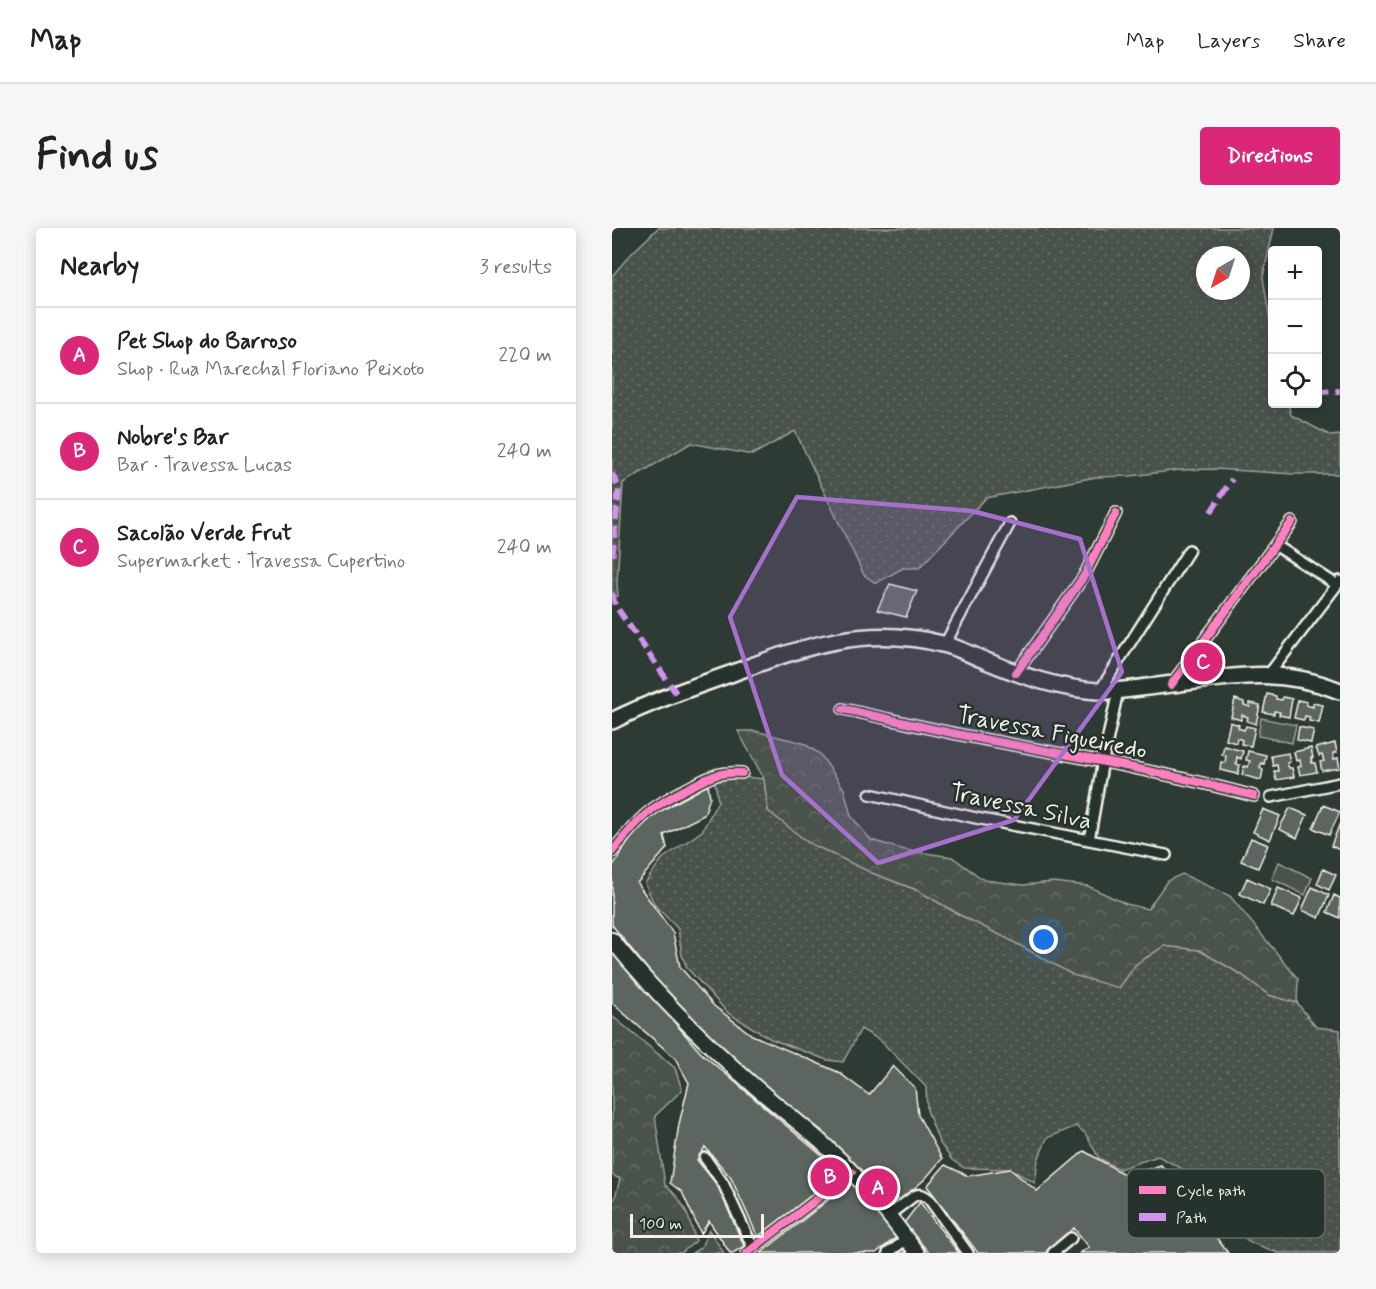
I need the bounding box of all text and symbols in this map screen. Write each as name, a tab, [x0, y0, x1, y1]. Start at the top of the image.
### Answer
text: Map	[30, 23, 81, 60]
text: Map	[1126, 27, 1164, 55]
text: Layers	[1197, 27, 1260, 55]
text: Share	[1293, 27, 1346, 55]
button: Directions	[1200, 127, 1340, 185]
text: Find us	[36, 129, 158, 184]
north arrow	[1196, 246, 1250, 300]
map controls	[1268, 246, 1322, 408]
button: +	[1268, 246, 1322, 300]
text: Nearby	[60, 250, 139, 284]
text: 3 results	[480, 254, 552, 281]
button: −	[1268, 300, 1322, 354]
text: Pet Shop do Barroso	[117, 328, 297, 356]
text: A	[73, 342, 86, 369]
text: 220 m	[498, 342, 552, 369]
button: locate	[1268, 354, 1322, 408]
text: Shop · Rua Marechal Floriano Peixoto	[117, 356, 425, 383]
text: Nobre's Bar	[117, 424, 229, 452]
text: B	[73, 438, 86, 465]
text: 240 m	[497, 438, 552, 465]
text: Bar · Travessa Lucas	[117, 452, 292, 479]
text: Sacolão Verde Frut	[117, 520, 292, 548]
text: C	[72, 534, 87, 561]
text: 240 m	[497, 534, 552, 561]
text: Supermarket · Travessa Cupertino	[117, 548, 405, 575]
pin: C	[1184, 640, 1222, 684]
street label: Travessa Figueiredo	[954, 700, 1149, 767]
street label: Travessa Silva	[947, 777, 1095, 838]
your location	[1029, 925, 1058, 954]
pin: B	[810, 1154, 850, 1200]
pin: A	[858, 1166, 898, 1210]
legend	[1127, 1169, 1325, 1238]
text: Cycle path	[1176, 1181, 1246, 1202]
text: Path	[1176, 1208, 1207, 1229]
scale bar	[630, 1211, 764, 1238]
text: 100 m	[639, 1214, 682, 1235]

